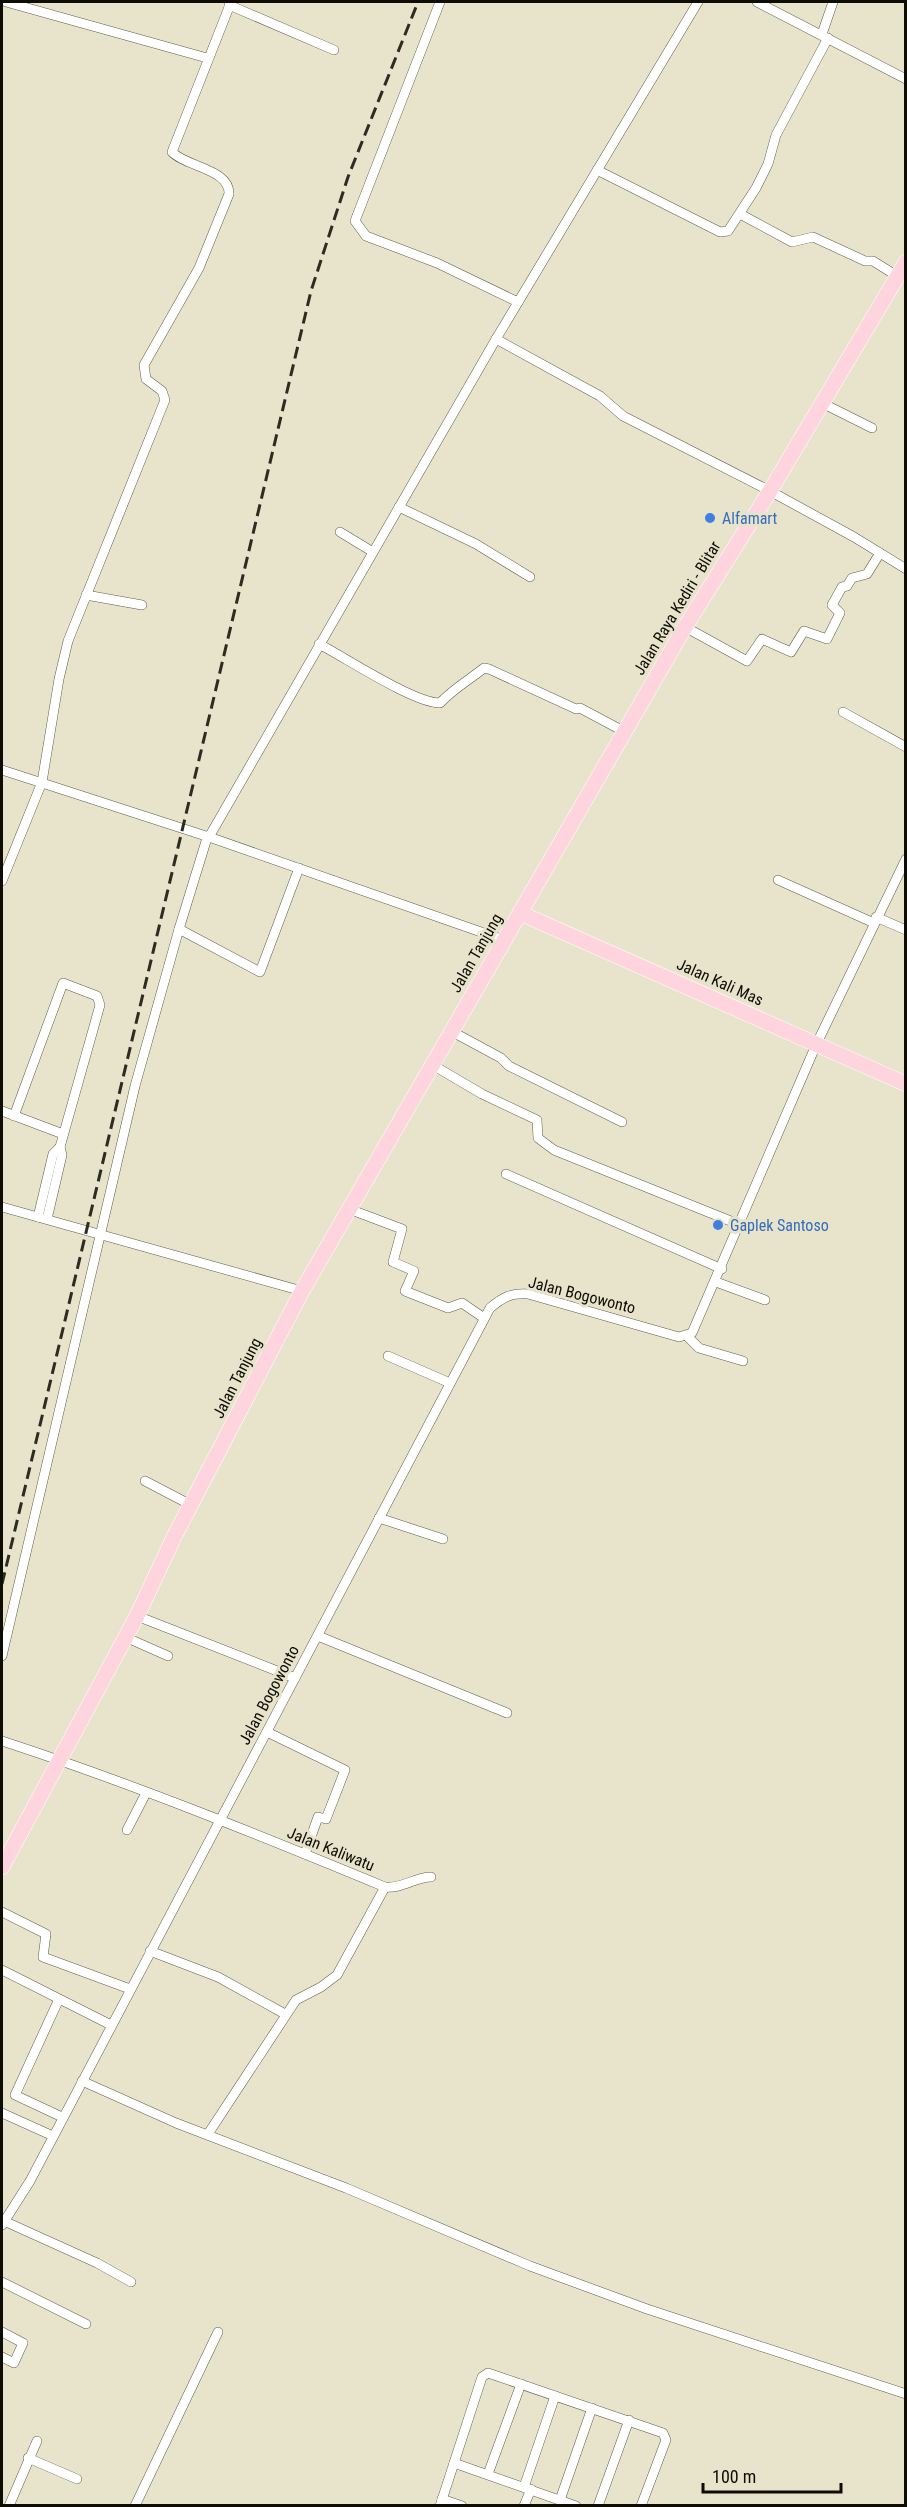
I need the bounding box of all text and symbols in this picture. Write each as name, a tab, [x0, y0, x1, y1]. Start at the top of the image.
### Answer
place label: Alfamart	[722, 509, 778, 528]
marker: Alfamart	[703, 511, 717, 525]
street label: Jalan Raya Kediri - Blitar	[629, 537, 725, 678]
street label: Jalan Tanjung	[446, 910, 506, 996]
street label: Jalan Kali Mas	[674, 954, 766, 1010]
place label: Gaplek Santoso	[730, 1216, 829, 1235]
marker: Gaplek Santoso	[711, 1218, 725, 1232]
street label: Jalan Bogowonto	[527, 1273, 637, 1317]
street label: Jalan Tanjung	[209, 1335, 265, 1421]
street label: Jalan Bogowonto	[235, 1642, 303, 1748]
street label: Jalan Kaliwatu	[285, 1823, 377, 1875]
scale bar	[703, 2456, 841, 2494]
text: 100 m	[712, 2466, 756, 2487]

